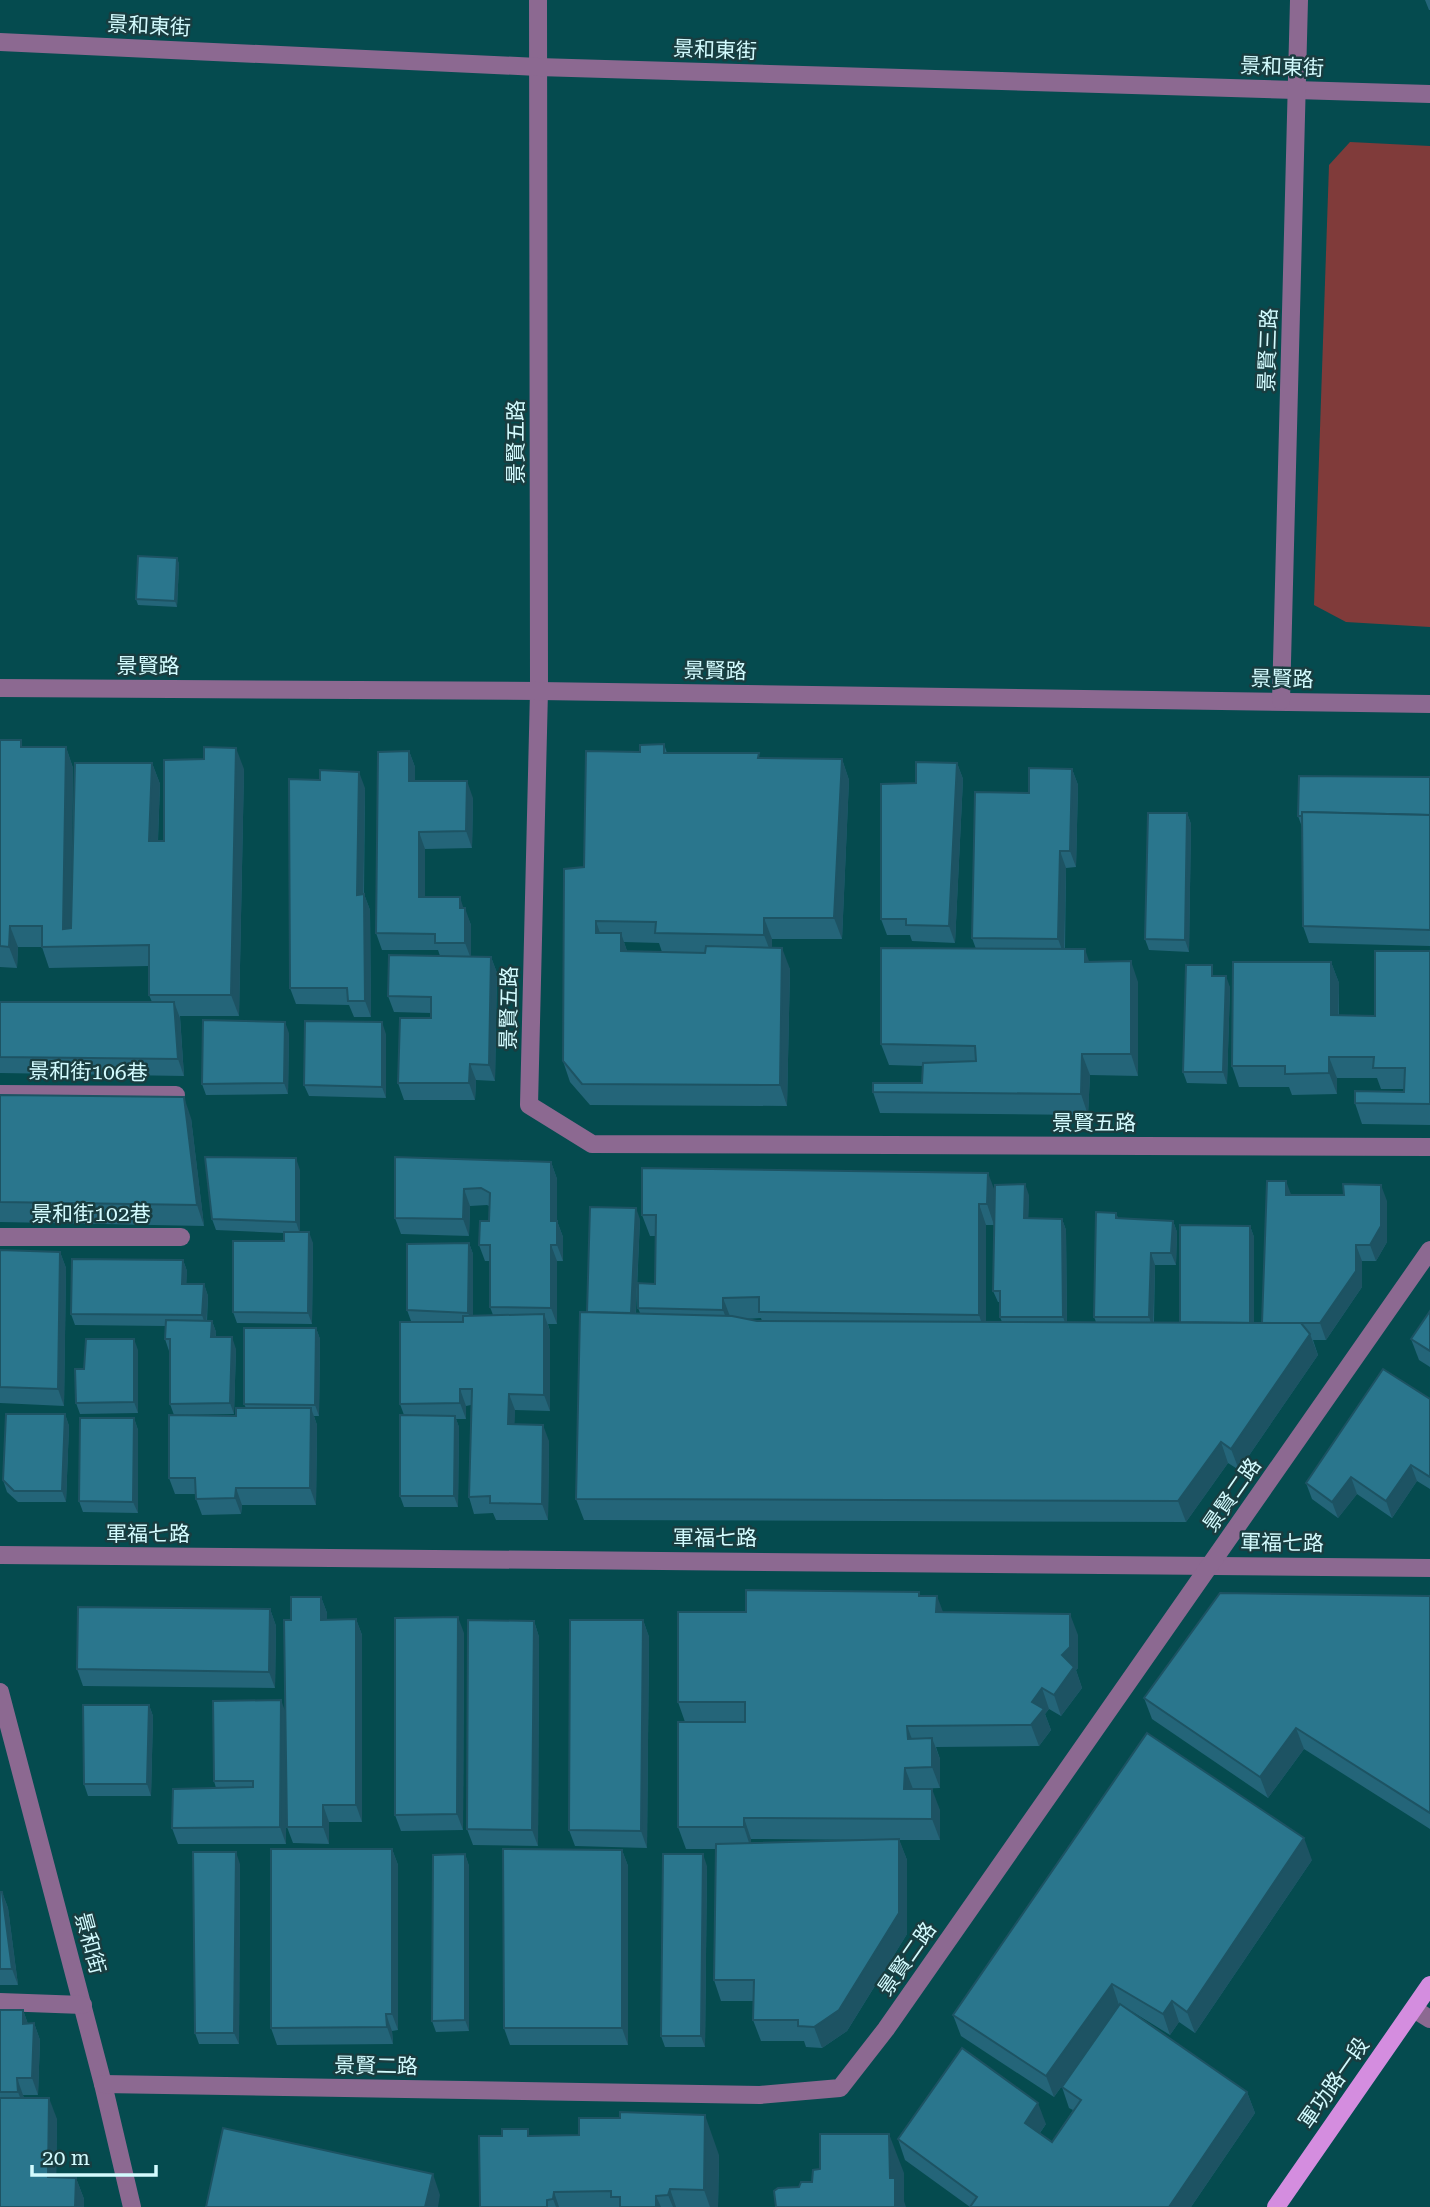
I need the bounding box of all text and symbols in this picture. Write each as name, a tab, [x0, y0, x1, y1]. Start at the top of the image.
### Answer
street label: 景和東街	[106, 12, 192, 40]
street label: 景和東街	[673, 37, 757, 63]
street label: 景和東街	[1240, 54, 1324, 80]
street label: 景賢三路	[1255, 308, 1281, 392]
street label: 景賢五路	[504, 400, 528, 484]
street label: 景賢路	[117, 654, 180, 678]
street label: 景賢路	[683, 658, 747, 684]
street label: 景賢路	[1250, 666, 1314, 692]
street label: 景賢五路	[496, 966, 522, 1050]
street label: 景和街106巷	[28, 1059, 148, 1085]
street label: 景賢五路	[1052, 1111, 1136, 1135]
street label: 景和街102巷	[31, 1202, 151, 1226]
street label: 景賢二路	[1198, 1454, 1266, 1536]
street label: 軍福七路	[106, 1522, 190, 1546]
street label: 軍福七路	[673, 1526, 757, 1550]
street label: 軍福七路	[1240, 1530, 1324, 1556]
street label: 景和街	[70, 1909, 110, 1977]
street label: 景賢二路	[873, 1918, 941, 2000]
street label: 軍功路一段	[1294, 2033, 1374, 2133]
street label: 景賢二路	[334, 2053, 418, 2079]
scale bar	[32, 2134, 156, 2178]
text: 20 m	[42, 2146, 90, 2170]

